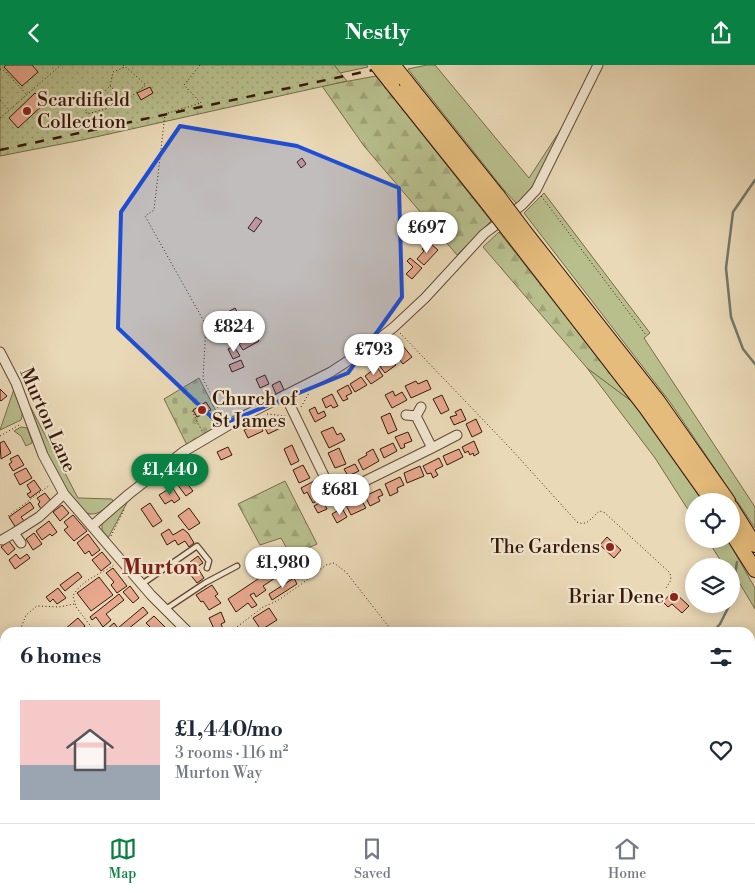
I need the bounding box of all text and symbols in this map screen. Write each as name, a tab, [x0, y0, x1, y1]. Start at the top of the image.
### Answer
icon: back	[20, 19, 48, 47]
text: Nestly	[345, 19, 410, 46]
icon: share	[707, 19, 735, 47]
place label: Scardifield Collection	[37, 88, 130, 134]
marker: Scardifield Collection	[21, 105, 33, 117]
pin: £697	[397, 211, 457, 254]
text: £697	[408, 218, 446, 238]
pin: £824	[204, 311, 264, 353]
text: £824	[214, 317, 254, 337]
pin: £793	[344, 333, 404, 376]
text: £793	[355, 340, 393, 360]
street label: Murton Lane	[14, 364, 82, 476]
place label: Church of St James	[212, 387, 298, 433]
marker: Church of St James	[196, 404, 208, 416]
pin: £1,440	[129, 453, 211, 496]
text: £1,440	[142, 460, 198, 480]
pin: £681	[310, 473, 370, 516]
text: £681	[322, 480, 358, 500]
map controls	[685, 493, 740, 613]
button: locate	[685, 493, 740, 548]
place label: The Gardens	[490, 535, 600, 559]
marker: The Gardens	[604, 541, 616, 553]
pin: £1,980	[242, 547, 324, 589]
text: £1,980	[256, 553, 310, 573]
district label: Murton	[122, 555, 198, 581]
button: layers	[685, 558, 740, 613]
place label: Briar Dene	[568, 585, 664, 609]
marker: Briar Dene	[668, 591, 680, 603]
icon: filters	[707, 643, 735, 671]
text: 6 homes	[20, 644, 101, 670]
text: £1,440/mo	[175, 717, 283, 743]
icon: home	[60, 720, 120, 780]
icon: heart	[707, 736, 735, 764]
text: 3 rooms · 116 m²	[175, 743, 288, 763]
text: Murton Way	[175, 763, 262, 783]
tab: Map	[109, 835, 137, 883]
tab: Saved	[354, 835, 391, 883]
tab: Home	[608, 835, 646, 883]

